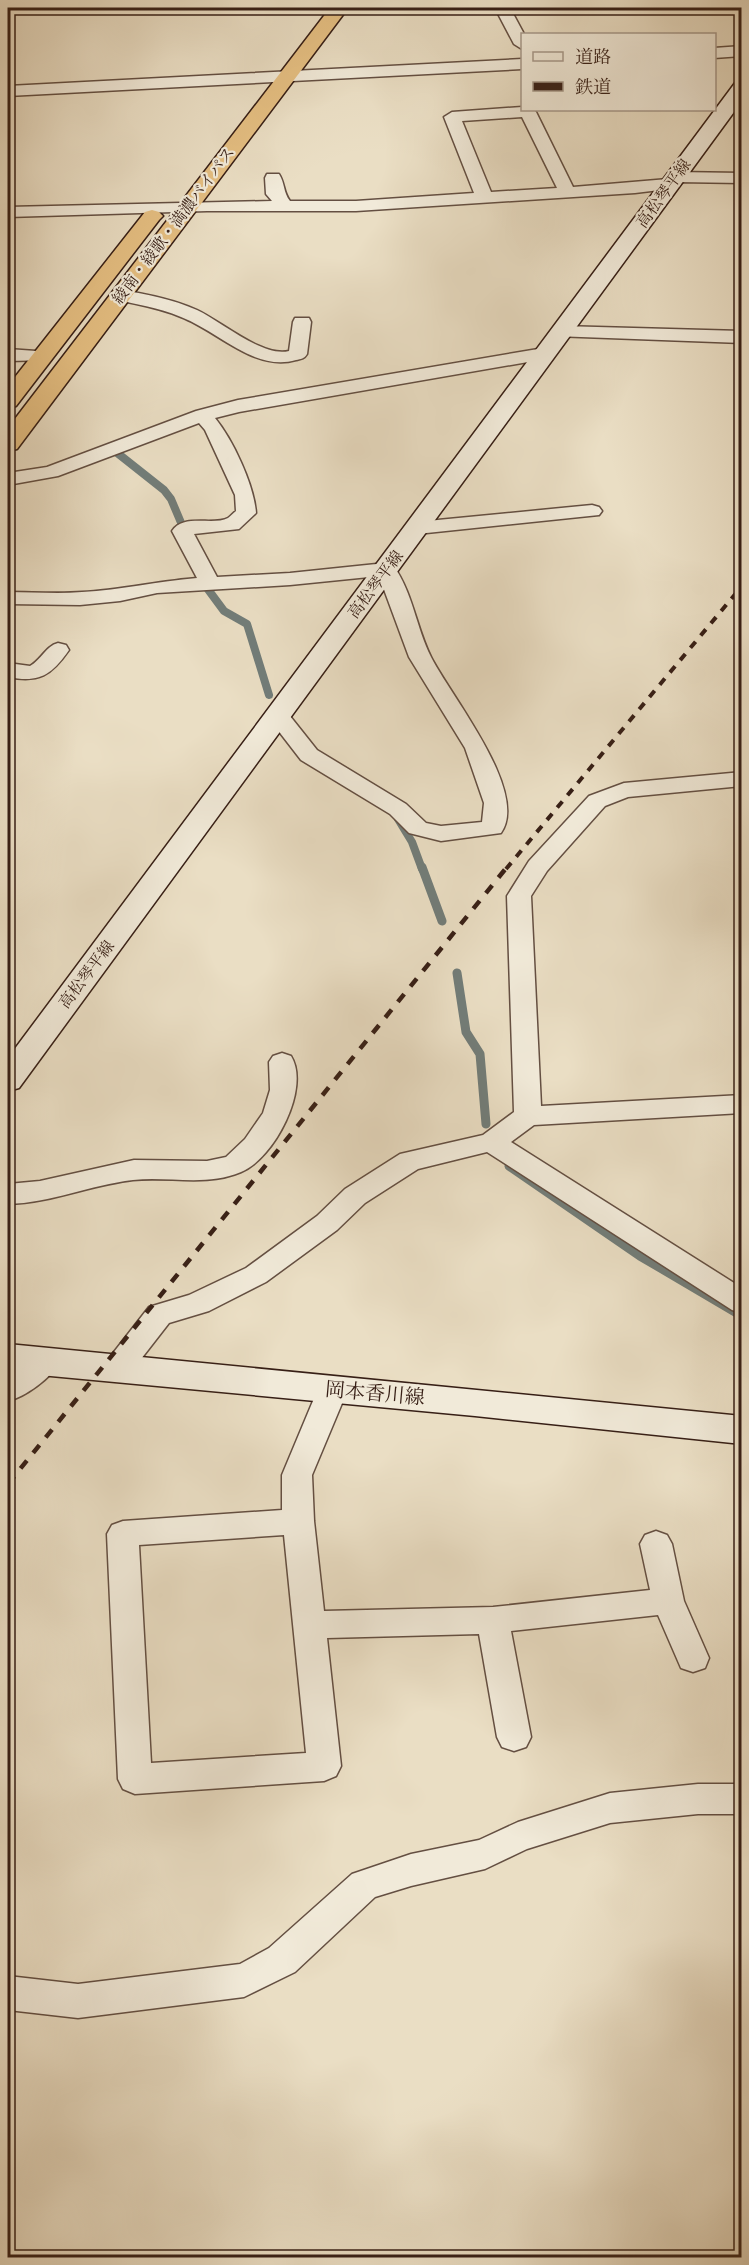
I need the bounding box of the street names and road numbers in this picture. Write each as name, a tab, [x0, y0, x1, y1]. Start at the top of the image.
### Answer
street label: 綾南・綾歌・満濃バイパス	[107, 142, 239, 308]
street label: 高松琴平線	[631, 155, 695, 231]
street label: 高松琴平線	[343, 546, 407, 622]
street label: 高松琴平線	[54, 936, 118, 1012]
street label: 岡本香川線	[324, 1377, 426, 1409]

